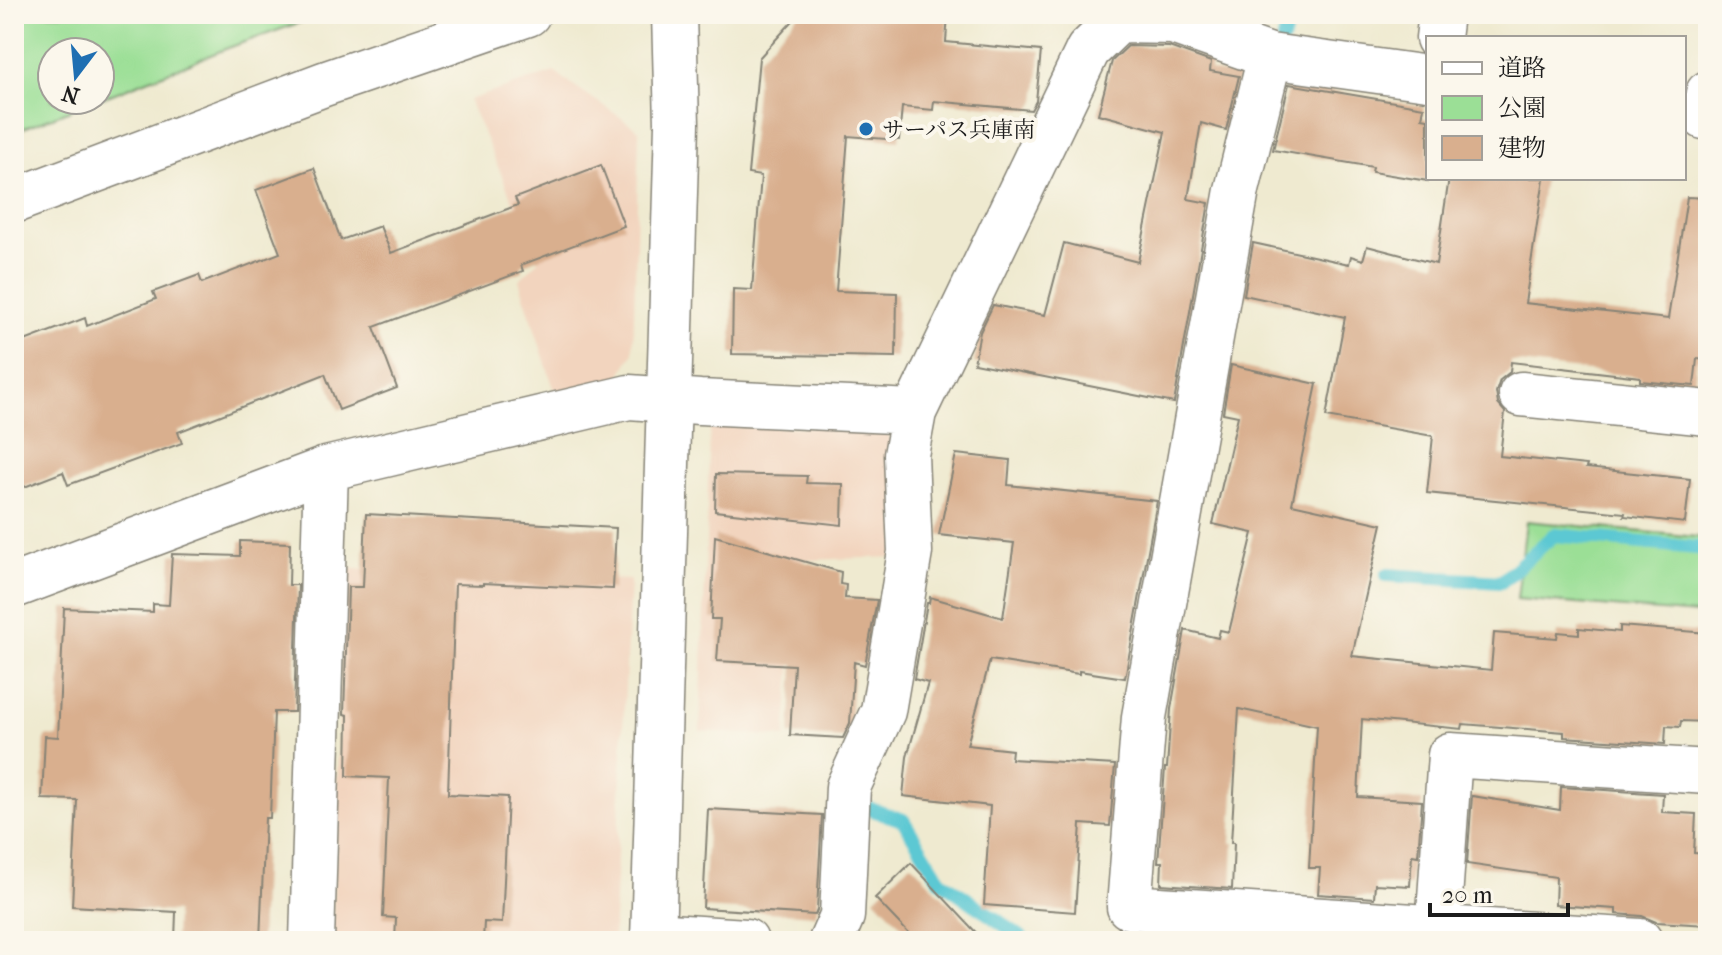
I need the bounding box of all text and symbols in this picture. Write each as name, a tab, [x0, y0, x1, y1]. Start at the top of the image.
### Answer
north arrow	[36, 36, 116, 116]
legend	[1426, 36, 1686, 180]
text: 道路	[1498, 54, 1546, 82]
text: N	[59, 79, 82, 109]
text: 公園	[1498, 94, 1546, 122]
place label: サーパス兵庫南	[882, 117, 1035, 143]
marker: サーパス兵庫南	[857, 120, 875, 138]
text: 建物	[1498, 134, 1546, 162]
scale bar	[1430, 867, 1568, 917]
text: 20 m	[1442, 881, 1493, 909]

